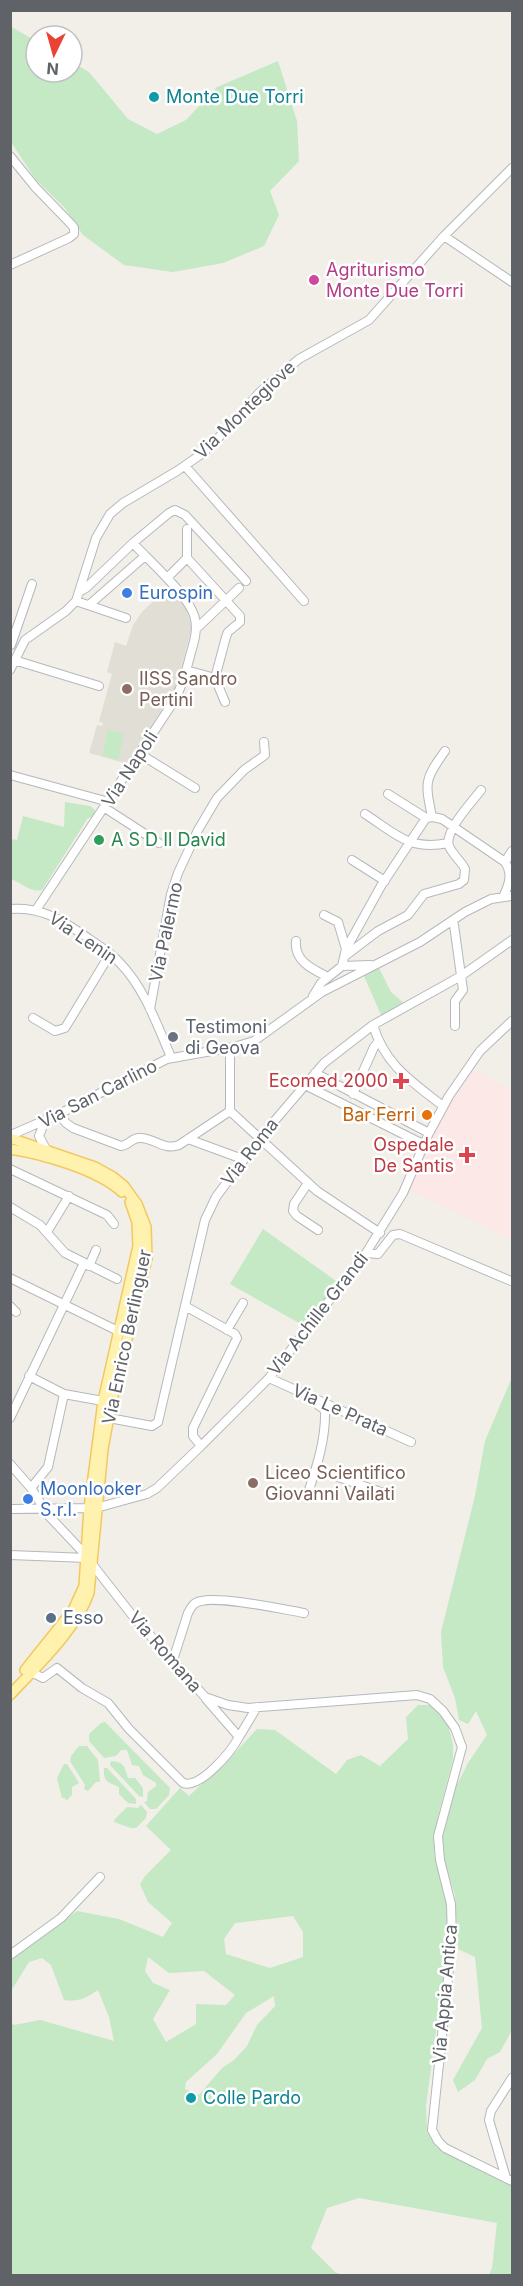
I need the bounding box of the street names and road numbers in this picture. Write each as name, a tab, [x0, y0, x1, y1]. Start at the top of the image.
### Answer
street label: Via Montegiove	[190, 356, 299, 463]
street label: Via Napoli	[97, 727, 162, 811]
street label: Via Palermo	[145, 880, 186, 984]
street label: Via Lenin	[45, 907, 122, 968]
street label: Via San Carlino	[35, 1055, 160, 1132]
street label: Via Roma	[217, 1114, 282, 1190]
street label: Via Enrico Berlinguer	[98, 1247, 155, 1426]
street label: Via Achille Grandi	[263, 1248, 372, 1379]
street label: Via Le Prata	[289, 1379, 391, 1440]
street label: Via Romana	[124, 1607, 206, 1697]
street label: Via Appia Antica	[428, 1923, 461, 2065]

